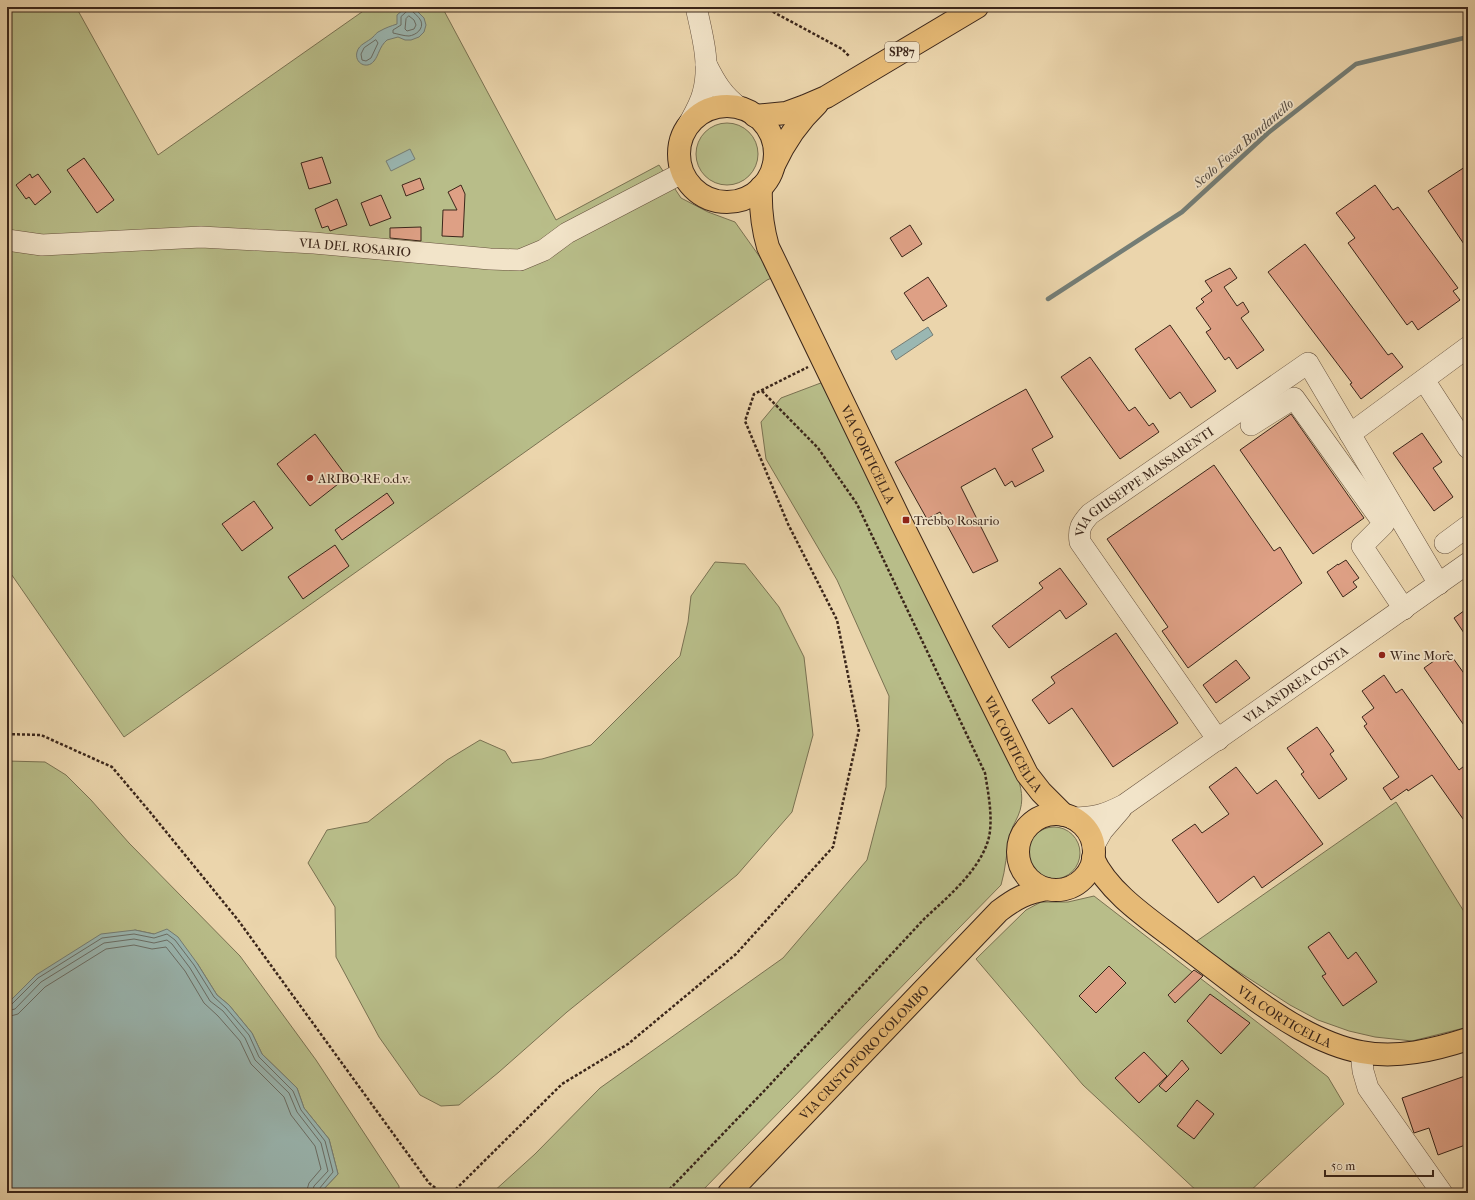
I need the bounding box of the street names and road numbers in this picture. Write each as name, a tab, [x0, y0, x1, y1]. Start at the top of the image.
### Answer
road number: SP87	[885, 42, 919, 62]
street label: VIA DEL ROSARIO	[298, 235, 412, 260]
street label: VIA CORTICELLA	[837, 402, 898, 507]
street label: VIA GIUSEPPE MASSARENTI	[1072, 424, 1216, 538]
street label: VIA ANDREA COSTA	[1240, 643, 1351, 727]
street label: VIA CORTICELLA	[981, 692, 1046, 796]
street label: VIA CRISTOFORO COLOMBO	[796, 982, 932, 1124]
street label: VIA CORTICELLA	[1234, 982, 1334, 1051]

